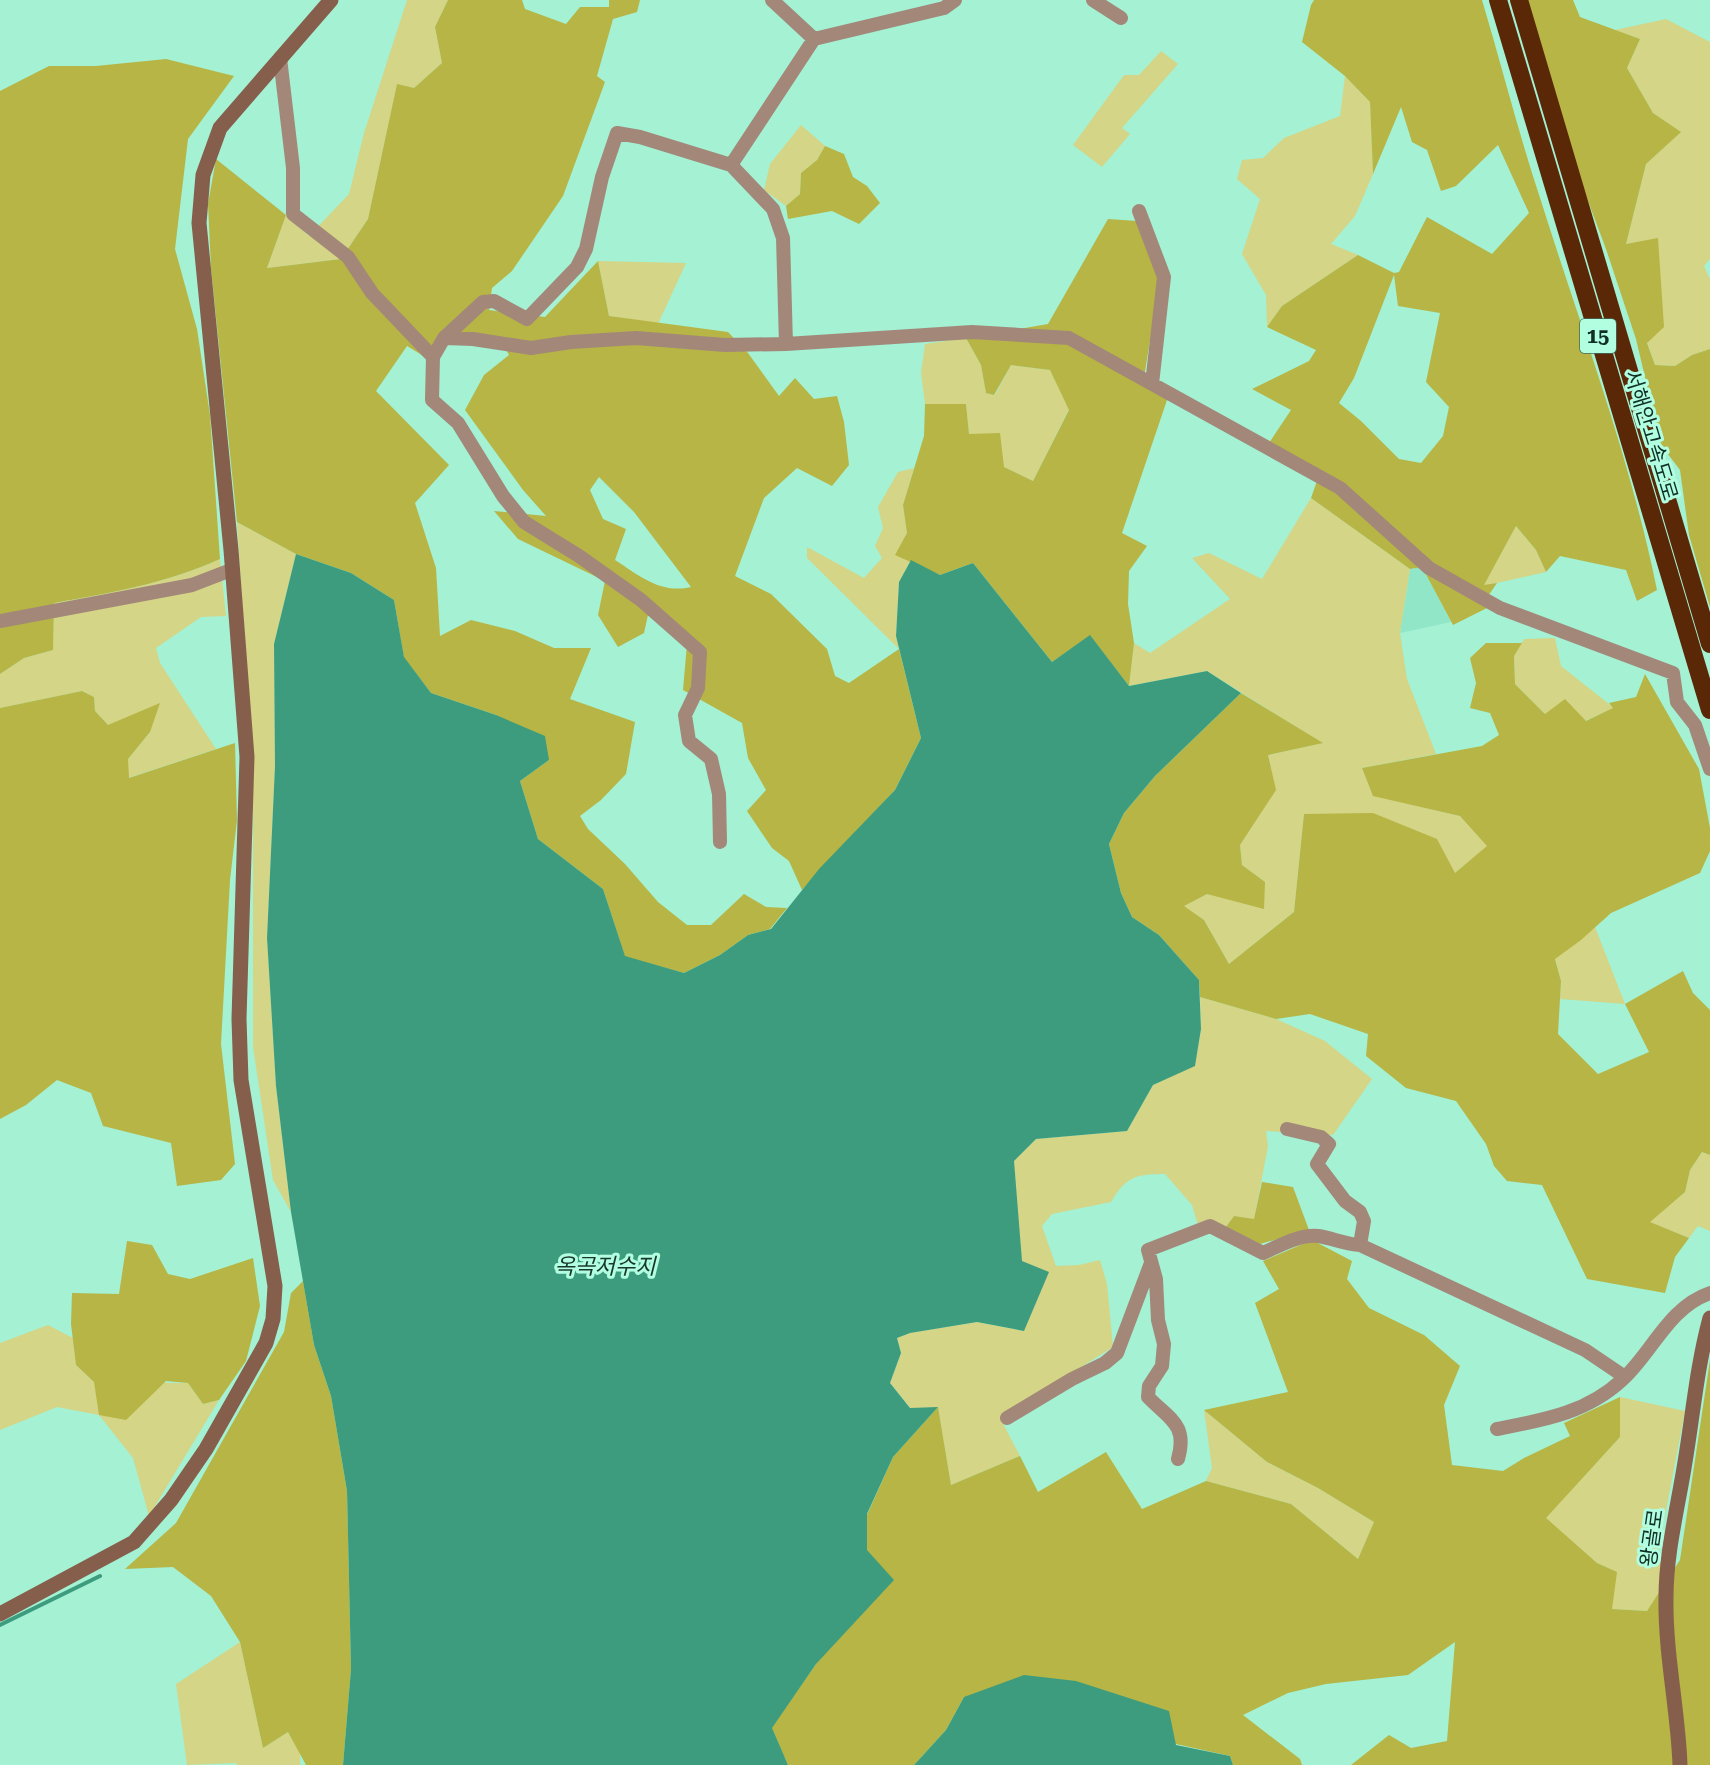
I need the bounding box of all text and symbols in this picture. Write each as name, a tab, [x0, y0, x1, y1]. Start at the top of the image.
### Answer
road number: 15	[1580, 319, 1616, 353]
street label: 서해안고속도로	[1620, 367, 1682, 503]
water label: 옥곡저수지	[554, 1254, 657, 1279]
street label: 왕골로	[1636, 1508, 1668, 1568]

